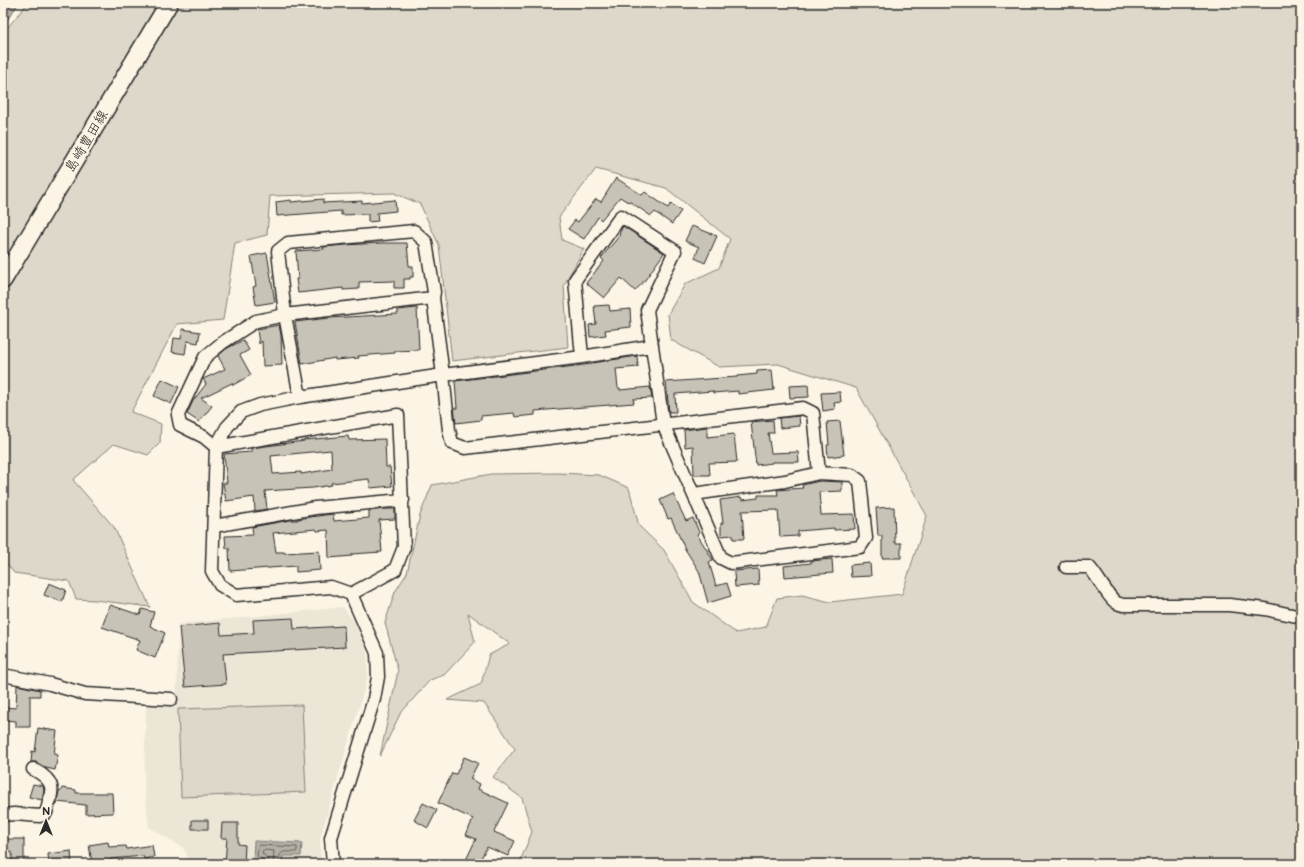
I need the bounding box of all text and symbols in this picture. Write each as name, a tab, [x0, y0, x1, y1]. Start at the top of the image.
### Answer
street label: 島崎豊田線	[61, 107, 112, 176]
north arrow	[26, 801, 66, 841]
text: N	[42, 805, 50, 818]

